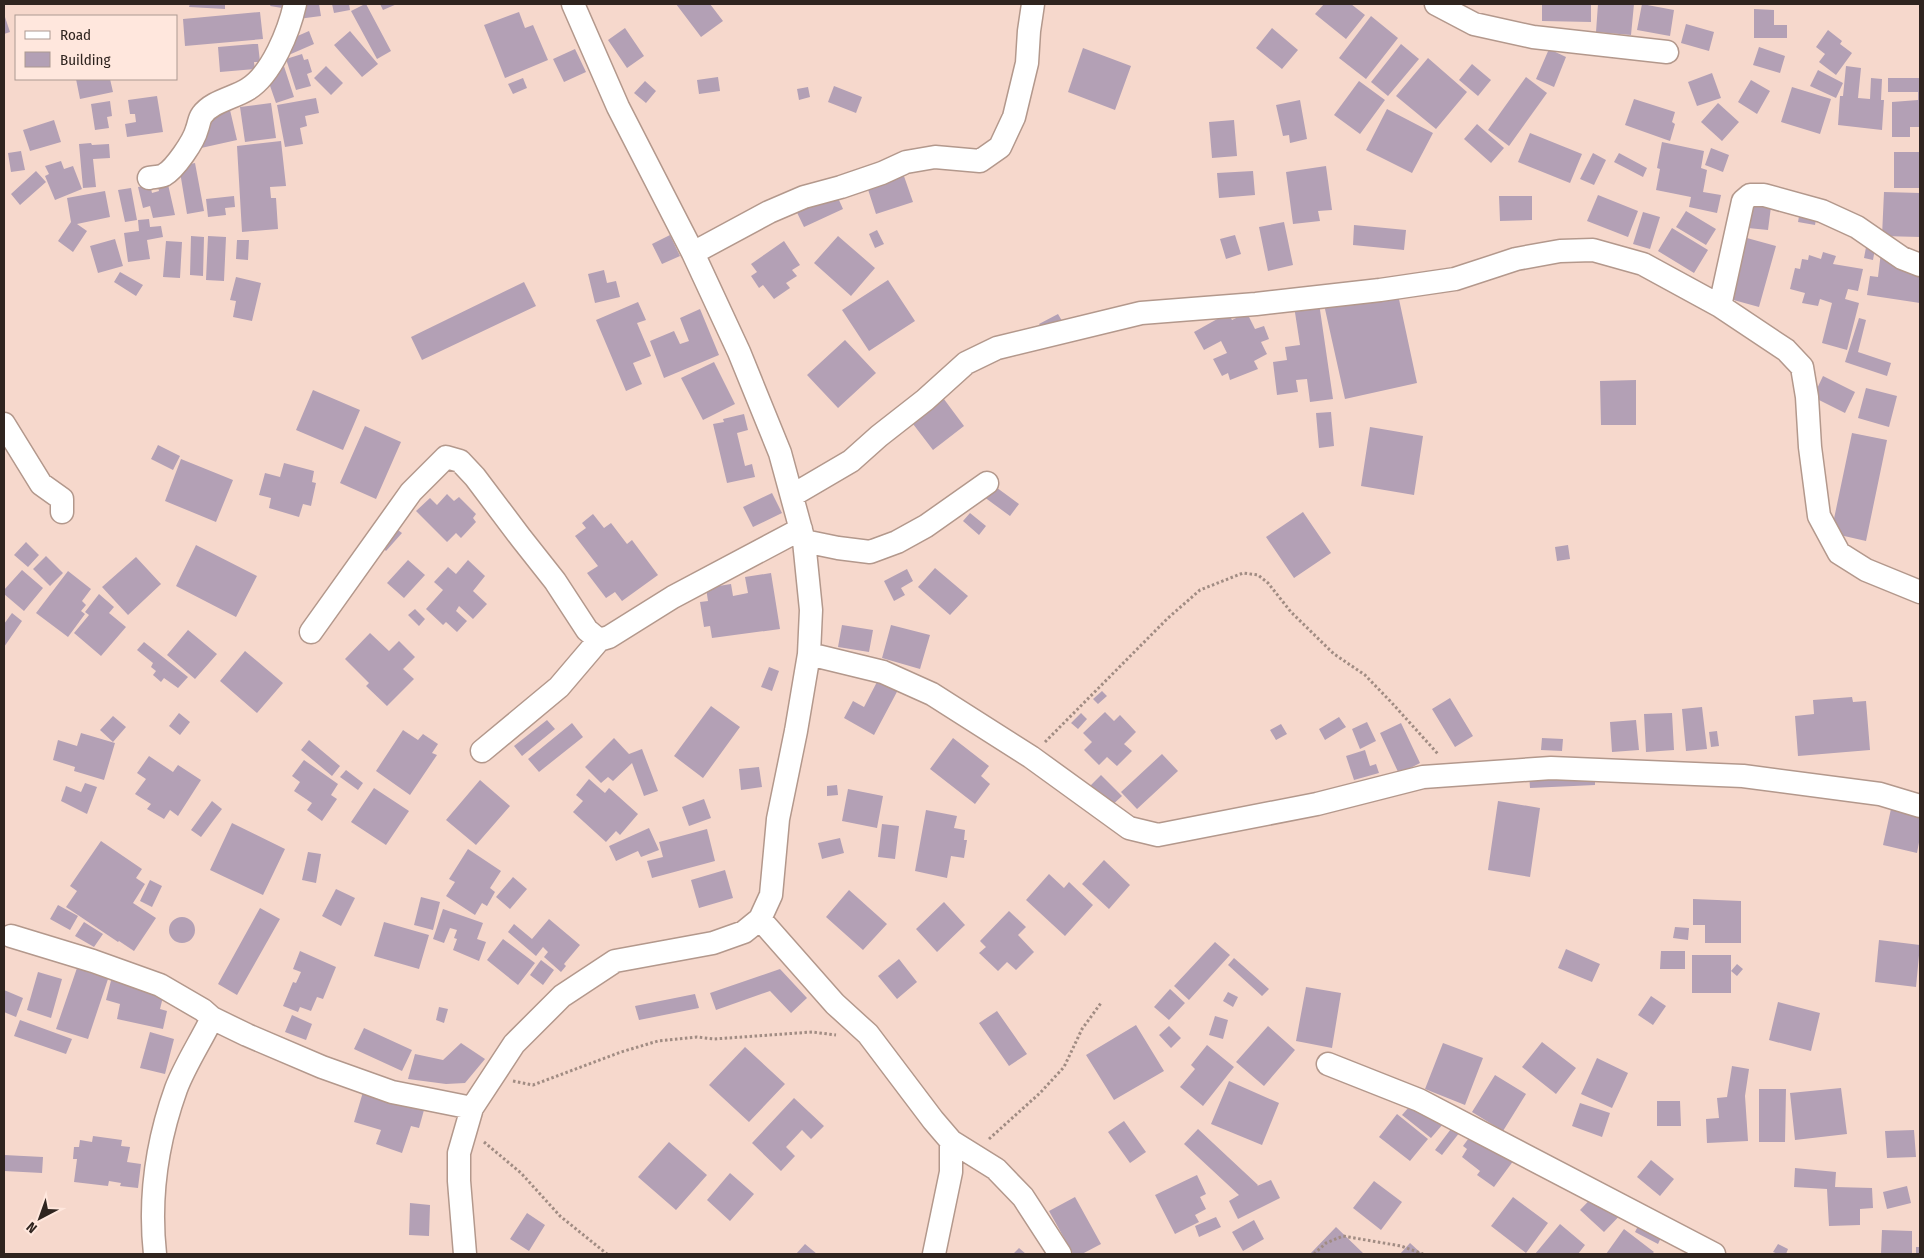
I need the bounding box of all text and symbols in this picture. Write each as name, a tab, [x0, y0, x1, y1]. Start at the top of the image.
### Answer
legend	[15, 15, 178, 80]
text: Road	[60, 26, 91, 44]
text: Building	[60, 51, 111, 69]
north arrow	[15, 1193, 65, 1243]
text: N	[23, 1218, 41, 1237]

